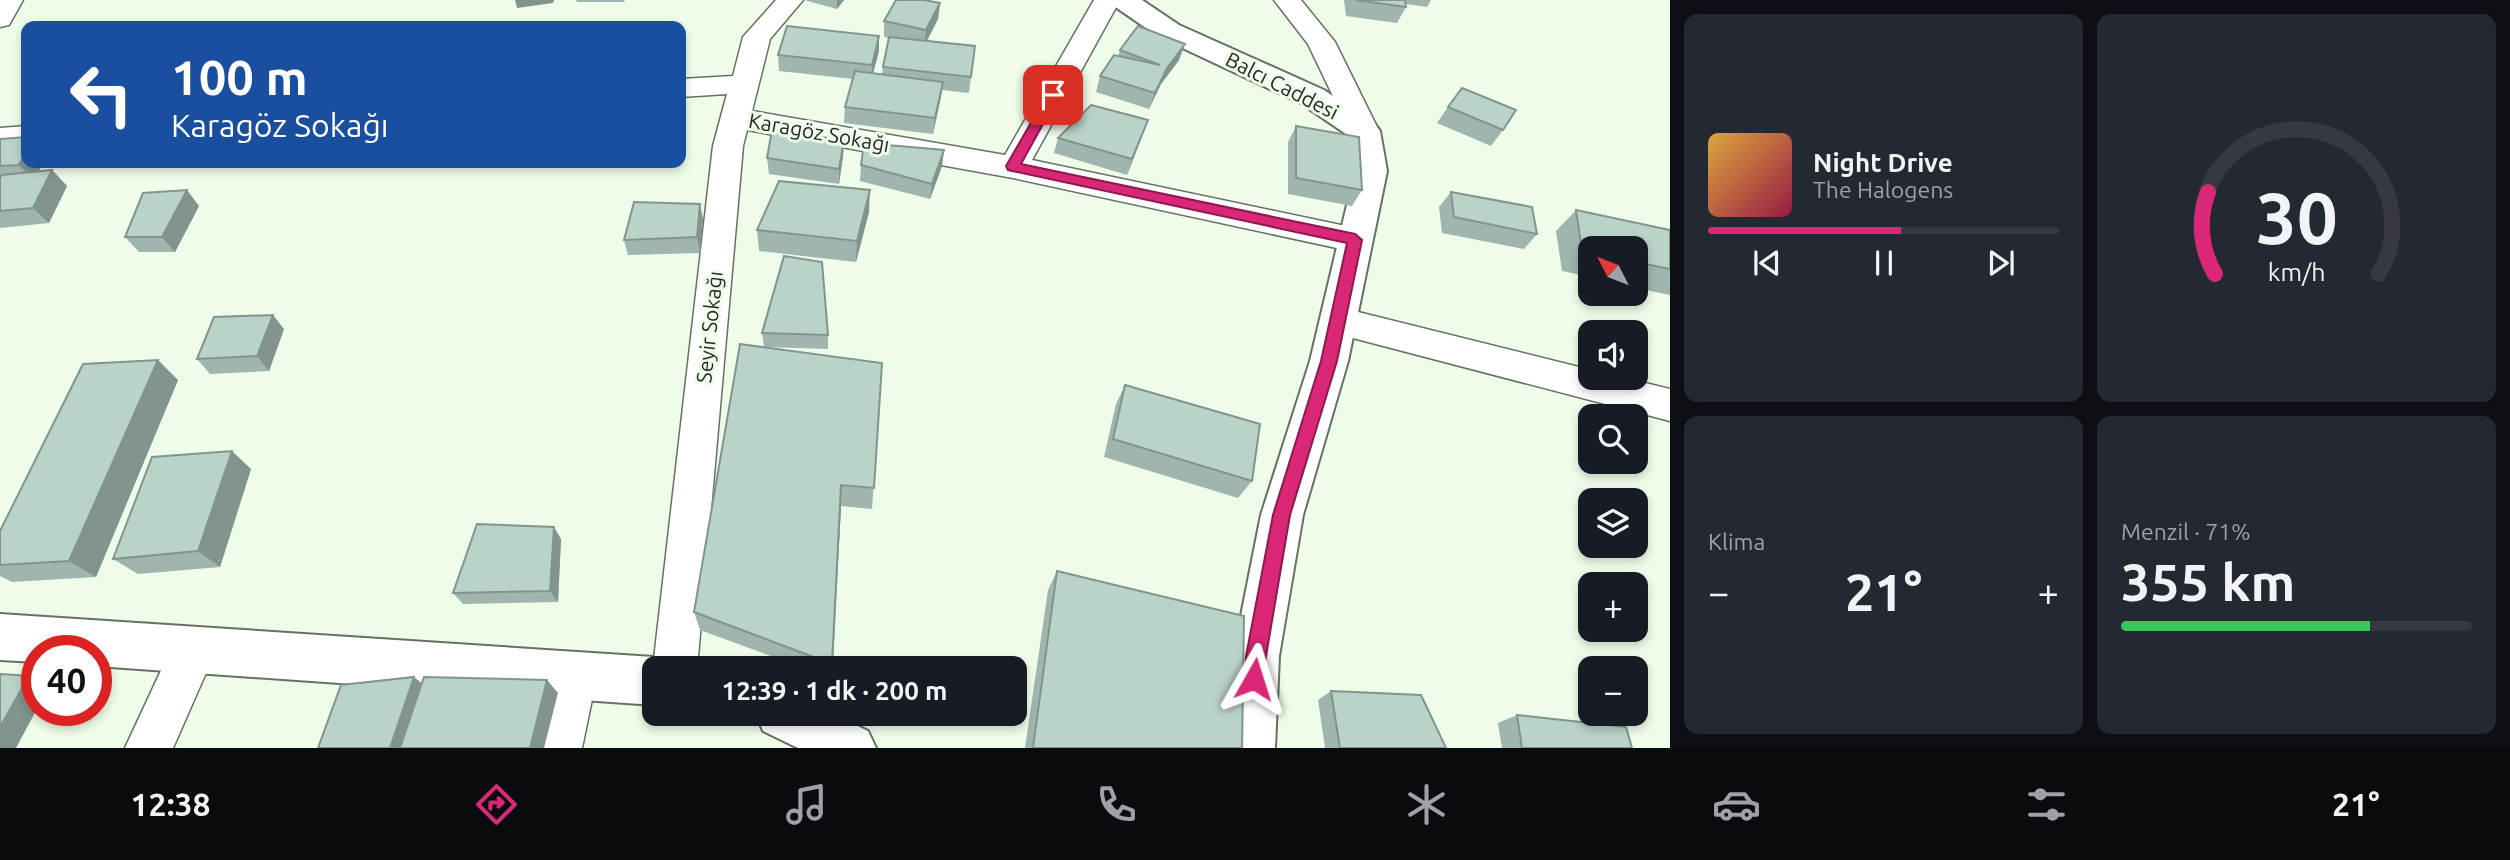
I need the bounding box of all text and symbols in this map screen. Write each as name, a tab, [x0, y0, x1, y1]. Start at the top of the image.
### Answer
street label: Balcı Caddesi	[1222, 46, 1343, 124]
icon: left	[56, 49, 147, 140]
text: 100 m	[171, 49, 308, 104]
pin	[1023, 65, 1083, 125]
icon: arrive	[1034, 76, 1072, 114]
text: Karagöz Sokağı	[171, 107, 389, 143]
street label: Karagöz Sokağı	[747, 108, 892, 156]
text: Night Drive	[1813, 148, 1953, 177]
text: 30	[2255, 176, 2338, 258]
text: The Halogens	[1813, 177, 1953, 202]
north arrow	[1578, 236, 1648, 306]
map controls	[1578, 236, 1648, 726]
icon: previous	[1748, 244, 1786, 282]
icon: pause	[1865, 244, 1903, 282]
icon: next	[1982, 244, 2020, 282]
text: km/h	[2268, 258, 2325, 286]
street label: Seyir Sokağı	[691, 270, 727, 384]
button: sound	[1578, 320, 1648, 390]
button: search	[1578, 404, 1648, 474]
button: layers	[1578, 488, 1648, 558]
text: Menzil · 71%	[2121, 519, 2251, 544]
text: Klima	[1708, 529, 1765, 554]
text: 355 km	[2121, 553, 2295, 611]
text: 21°	[1845, 563, 1922, 621]
text: −	[1708, 571, 1729, 613]
text: +	[2038, 571, 2059, 613]
button: +	[1578, 572, 1648, 642]
speed limit sign: 40	[21, 635, 112, 726]
position arrow	[1217, 642, 1291, 716]
button: −	[1578, 656, 1648, 726]
text: 12:39 · 1 dk · 200 m	[721, 676, 948, 705]
icon: directions	[472, 780, 521, 829]
icon: music	[782, 780, 831, 829]
icon: phone	[1092, 780, 1141, 829]
icon: climate	[1402, 780, 1451, 829]
icon: car	[1712, 780, 1761, 829]
icon: filters	[2022, 780, 2071, 829]
text: 12:38	[131, 786, 211, 822]
text: 21°	[2332, 786, 2379, 822]

